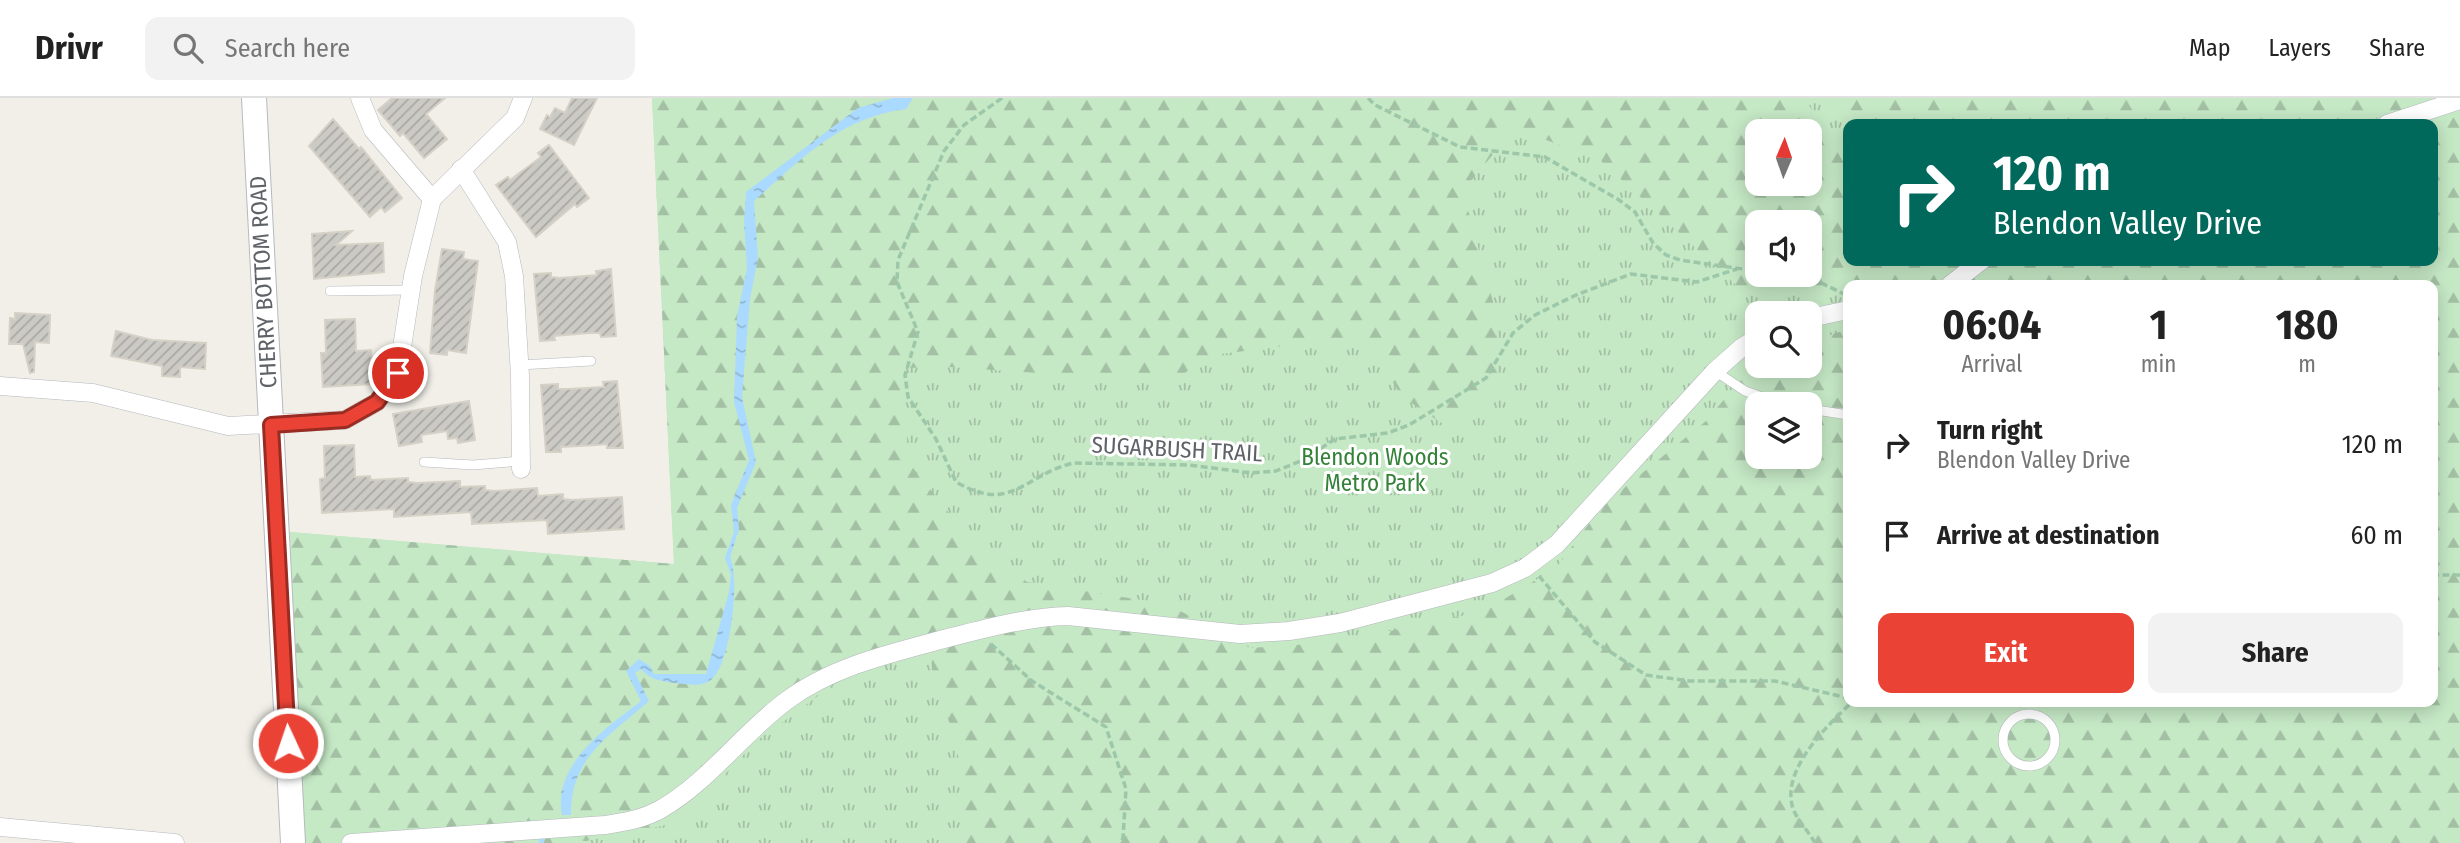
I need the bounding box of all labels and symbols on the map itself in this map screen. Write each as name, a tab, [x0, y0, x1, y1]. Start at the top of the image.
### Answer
north arrow	[1745, 119, 1822, 196]
street label: CHERRY BOTTOM ROAD	[243, 175, 283, 389]
pin	[368, 343, 428, 403]
street label: SUGARBUSH TRAIL	[1091, 431, 1263, 467]
park label: Blendon Woods Metro Park	[1301, 443, 1449, 497]
position arrow	[251, 706, 325, 780]

